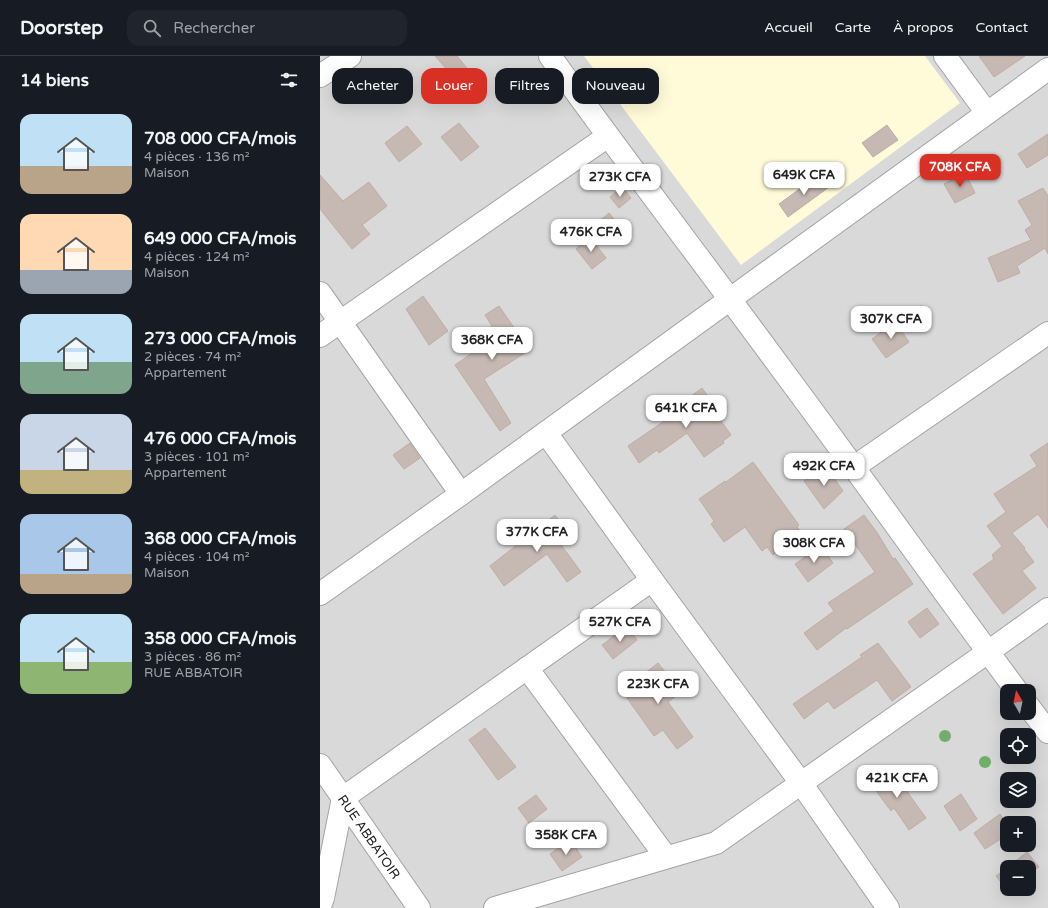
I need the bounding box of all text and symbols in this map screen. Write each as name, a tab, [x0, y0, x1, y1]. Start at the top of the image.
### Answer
search box	[127, 10, 407, 46]
text: Doorstep	[20, 17, 103, 39]
icon: search	[141, 17, 163, 39]
text: Rechercher	[173, 19, 255, 37]
text: Accueil	[764, 19, 813, 36]
text: Carte	[835, 19, 871, 36]
text: À propos	[893, 19, 954, 36]
text: Contact	[976, 19, 1028, 36]
chip: Acheter	[332, 68, 413, 104]
chip: Louer	[421, 68, 487, 104]
chip: Filtres	[495, 68, 564, 104]
chip: Nouveau	[572, 68, 659, 104]
icon: filters	[278, 69, 300, 91]
text: 14 biens	[20, 70, 89, 91]
text: 708 000 CFA/mois	[144, 128, 296, 149]
icon: home	[52, 130, 100, 178]
text: 4 pièces · 136 m²	[144, 149, 250, 165]
pin: 708K CFA	[919, 154, 1001, 188]
text: 708K CFA	[929, 159, 991, 175]
pin: 649K CFA	[763, 162, 845, 196]
pin: 273K CFA	[579, 164, 661, 198]
text: Maison	[144, 165, 189, 181]
text: 649K CFA	[773, 167, 835, 183]
text: 273K CFA	[589, 169, 651, 185]
pin: 476K CFA	[550, 219, 632, 253]
text: 476K CFA	[560, 224, 622, 240]
text: 649 000 CFA/mois	[144, 228, 296, 249]
icon: home	[52, 230, 100, 278]
text: 4 pièces · 124 m²	[144, 249, 250, 265]
text: Maison	[144, 265, 189, 281]
pin: 307K CFA	[850, 306, 932, 340]
text: 307K CFA	[860, 311, 922, 327]
pin: 368K CFA	[451, 327, 533, 361]
text: 273 000 CFA/mois	[144, 328, 296, 349]
icon: home	[52, 330, 100, 378]
text: 368K CFA	[461, 332, 523, 348]
text: 2 pièces · 74 m²	[144, 349, 241, 365]
text: Appartement	[144, 365, 227, 381]
pin: 641K CFA	[645, 395, 727, 429]
text: 641K CFA	[655, 400, 717, 416]
text: 476 000 CFA/mois	[144, 428, 296, 449]
icon: home	[52, 430, 100, 478]
text: 3 pièces · 101 m²	[144, 449, 250, 465]
pin: 492K CFA	[783, 453, 865, 487]
text: 492K CFA	[793, 458, 855, 474]
text: Appartement	[144, 465, 227, 481]
pin: 377K CFA	[496, 519, 578, 553]
text: 377K CFA	[506, 524, 568, 540]
text: 368 000 CFA/mois	[144, 528, 296, 549]
icon: home	[52, 530, 100, 578]
pin: 308K CFA	[773, 530, 855, 564]
text: 308K CFA	[783, 535, 845, 551]
text: 4 pièces · 104 m²	[144, 549, 250, 565]
text: Maison	[144, 565, 189, 581]
pin: 527K CFA	[579, 609, 661, 643]
text: 527K CFA	[589, 614, 651, 630]
text: 358 000 CFA/mois	[144, 628, 296, 649]
icon: home	[52, 630, 100, 678]
text: 3 pièces · 86 m²	[144, 649, 241, 665]
text: RUE ABBATOIR	[144, 665, 243, 681]
pin: 223K CFA	[617, 671, 699, 705]
text: 223K CFA	[627, 676, 689, 692]
north arrow	[1000, 684, 1036, 720]
map controls	[1000, 684, 1036, 896]
button: locate	[1000, 728, 1036, 764]
pin: 421K CFA	[856, 765, 938, 799]
text: 421K CFA	[866, 770, 928, 786]
button: layers	[1000, 772, 1036, 808]
street label: RUE ABBATOIR	[334, 792, 403, 882]
button: +	[1000, 816, 1036, 852]
pin: 358K CFA	[525, 822, 607, 856]
text: 358K CFA	[535, 827, 597, 843]
button: −	[1000, 860, 1036, 896]

